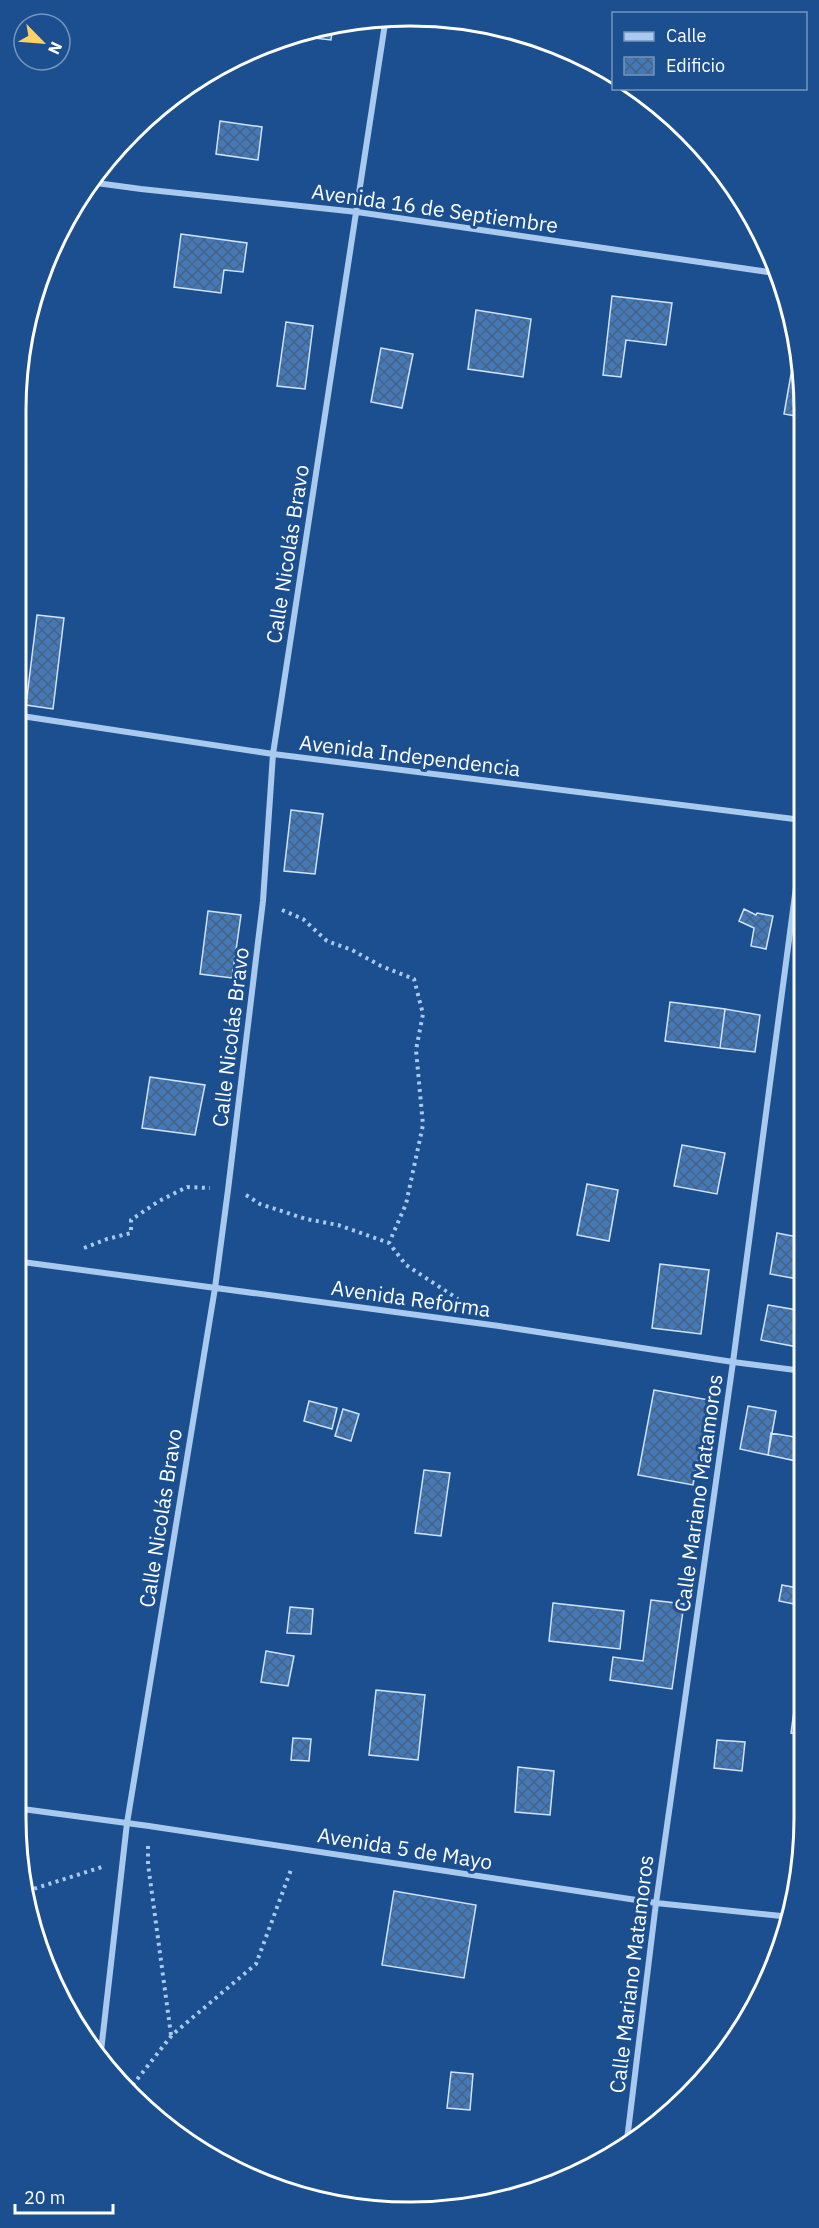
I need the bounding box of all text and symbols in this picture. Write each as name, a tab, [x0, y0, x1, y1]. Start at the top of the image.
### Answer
north arrow	[12, 12, 72, 72]
legend	[612, 12, 807, 90]
text: Calle	[666, 24, 706, 47]
text: N	[44, 39, 67, 58]
text: Edificio	[666, 54, 725, 77]
street label: Avenida 16 de Septiembre	[310, 177, 560, 239]
street label: Calle Nicolás Bravo	[259, 463, 315, 645]
street label: Avenida Independencia	[298, 728, 522, 782]
street label: Calle Nicolás Bravo	[205, 946, 255, 1128]
street label: Avenida Reforma	[330, 1273, 492, 1323]
street label: Calle Mariano Matamoros	[667, 1372, 729, 1614]
street label: Calle Nicolás Bravo	[132, 1427, 188, 1609]
street label: Avenida 5 de Mayo	[316, 1820, 494, 1876]
street label: Calle Mariano Matamoros	[602, 1853, 660, 2095]
scale bar	[15, 2177, 112, 2215]
text: 20 m	[24, 2186, 66, 2209]

